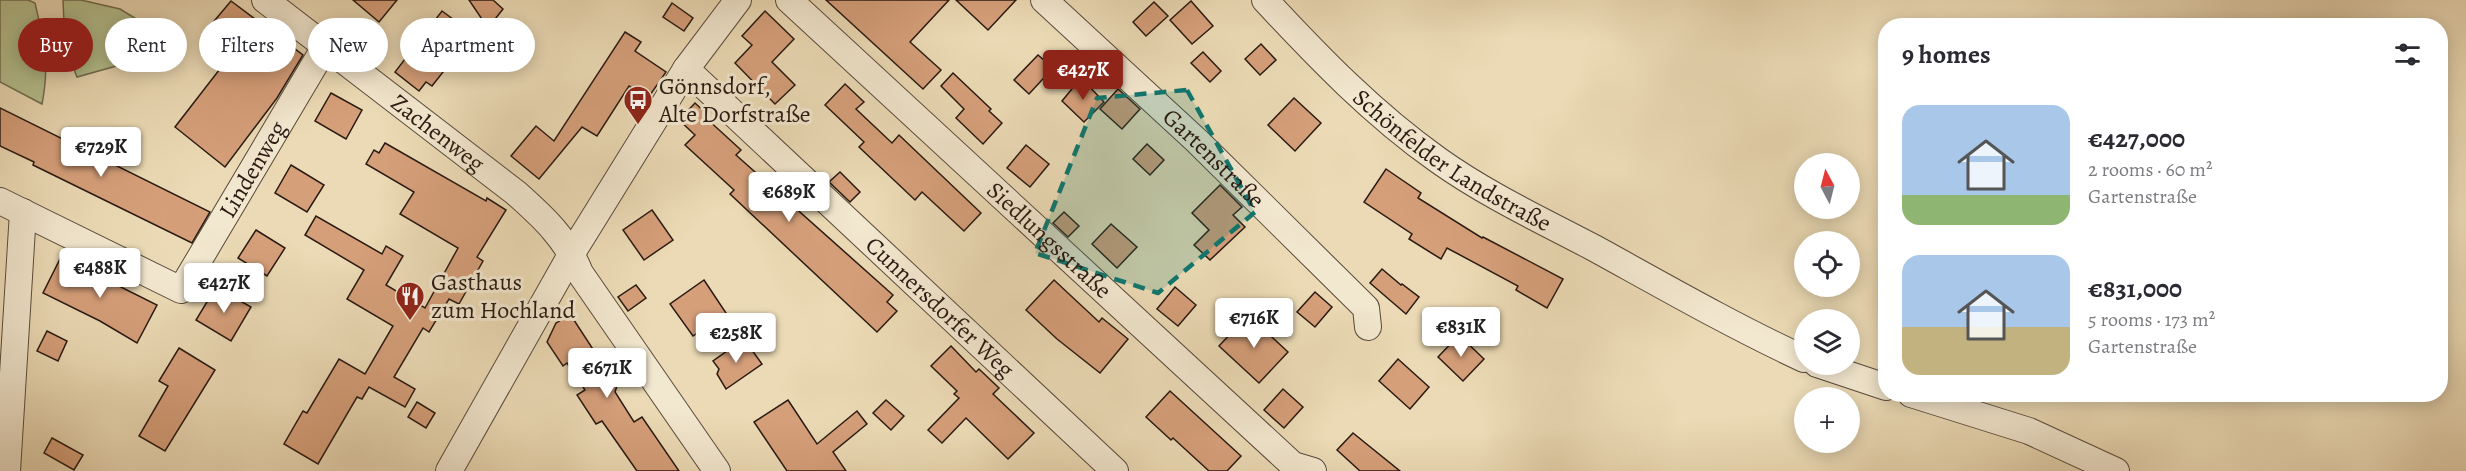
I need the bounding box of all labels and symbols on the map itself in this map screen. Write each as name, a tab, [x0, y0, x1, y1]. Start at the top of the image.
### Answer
pin: €427K	[1041, 50, 1125, 101]
place label: Gönnsdorf, Alte Dorfstraße	[658, 70, 810, 130]
street label: Schönfelder Landstraße	[1346, 82, 1557, 239]
bus stop icon: Gönnsdorf, Alte Dorfstraße	[622, 84, 654, 126]
street label: Zachenweg	[384, 87, 491, 179]
street label: Gartenstraße	[1156, 101, 1272, 215]
street label: Lindenweg	[211, 115, 294, 224]
pin: €729K	[59, 127, 143, 178]
north arrow	[1794, 153, 1860, 219]
pin: €689K	[747, 172, 831, 223]
street label: Siedlungsstraße	[980, 174, 1119, 306]
street label: Cunnersdorfer Weg	[858, 229, 1021, 385]
pin: €488K	[58, 248, 142, 299]
pin: €427K	[182, 263, 266, 314]
place label: Gasthaus zum Hochland	[431, 266, 575, 326]
restaurant icon: Gasthaus zum Hochland	[394, 280, 426, 322]
pin: €716K	[1212, 298, 1296, 349]
pin: €831K	[1419, 307, 1503, 358]
pin: €258K	[694, 313, 778, 364]
pin: €671K	[565, 348, 649, 399]

